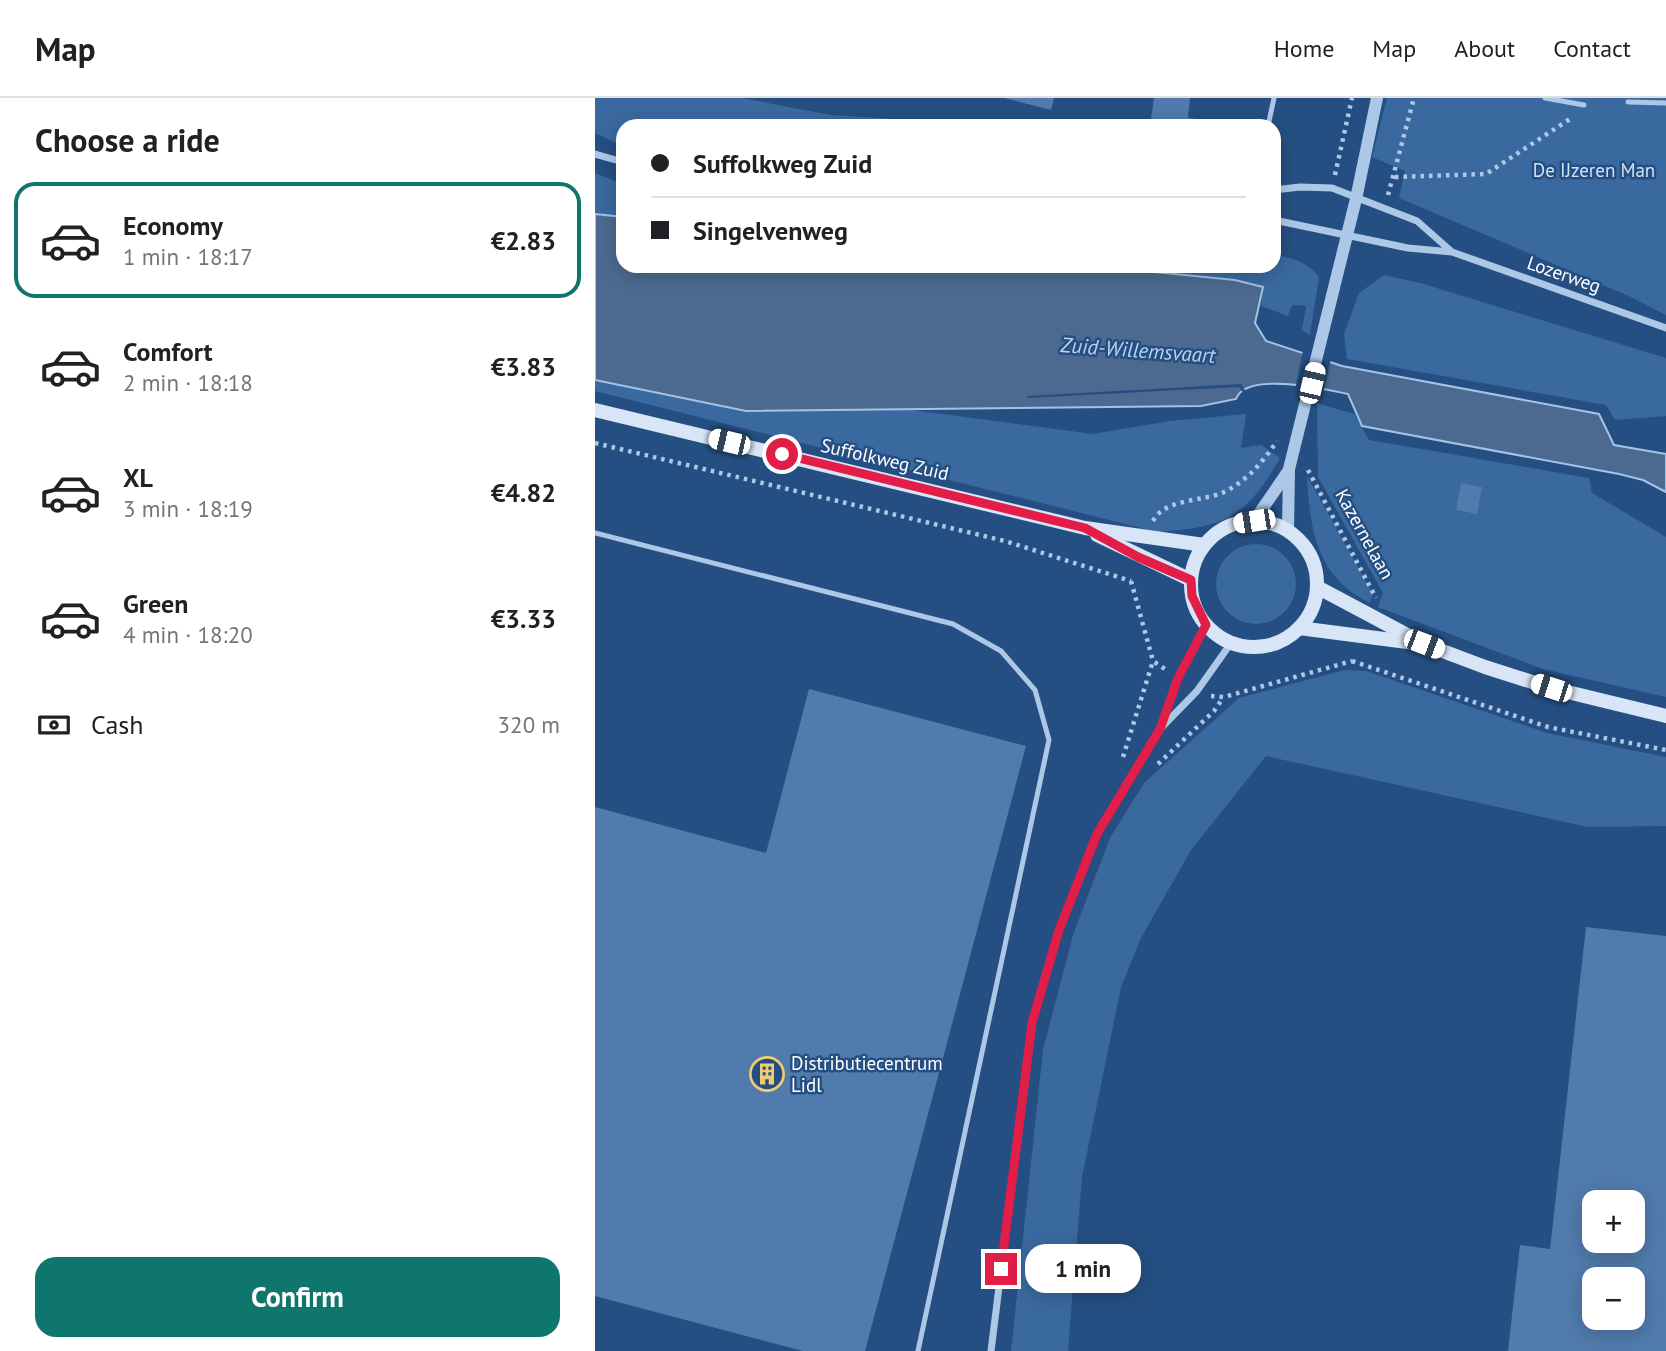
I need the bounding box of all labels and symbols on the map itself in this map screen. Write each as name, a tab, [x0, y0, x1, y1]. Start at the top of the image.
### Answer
park label: De IJzeren Man	[1533, 158, 1655, 182]
street label: Lozerweg	[1524, 250, 1604, 298]
water label: Zuid-Willemsvaart	[1059, 331, 1218, 369]
car	[1298, 360, 1327, 406]
car	[707, 427, 752, 457]
street label: Suffolkweg Zuid	[819, 433, 951, 485]
route start	[766, 438, 798, 470]
street label: Kazernelaan	[1330, 485, 1400, 583]
car	[1232, 507, 1277, 535]
car	[1401, 627, 1448, 661]
car	[1528, 672, 1575, 704]
place label: Distributiecentrum Lidl	[791, 1051, 943, 1097]
building icon: Distributiecentrum Lidl	[748, 1055, 786, 1093]
callout: 1 min	[1025, 1244, 1141, 1294]
route end	[985, 1253, 1017, 1285]

